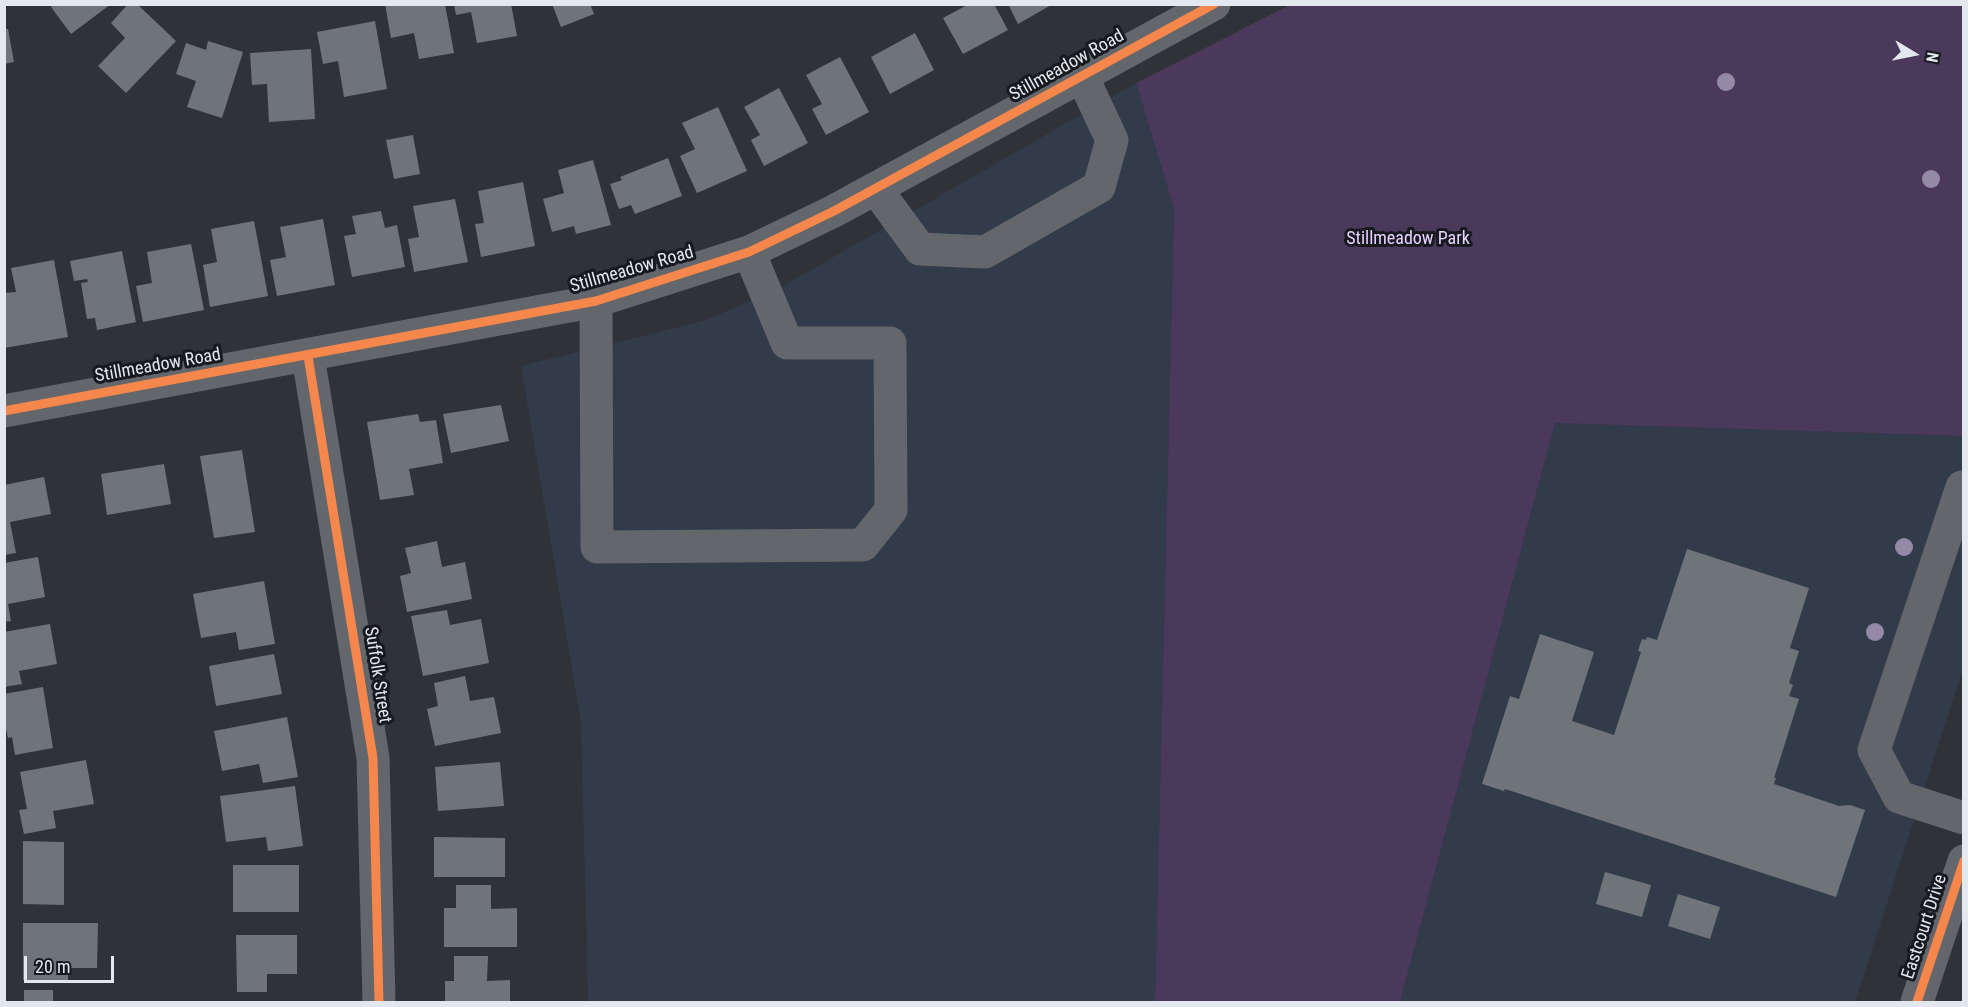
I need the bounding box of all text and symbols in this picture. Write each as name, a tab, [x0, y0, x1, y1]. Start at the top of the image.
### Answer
north arrow	[1884, 24, 1944, 84]
street label: Stillmeadow Road	[1006, 26, 1128, 106]
text: N	[1922, 51, 1942, 64]
park label: Stillmeadow Park	[1346, 228, 1470, 250]
street label: Stillmeadow Road	[568, 242, 696, 298]
street label: Stillmeadow Road	[93, 344, 223, 388]
street label: Suffolk Street	[359, 625, 395, 725]
street label: Eastcourt Drive	[1898, 872, 1952, 982]
scale bar	[27, 944, 117, 982]
text: 20 m	[35, 956, 70, 977]

